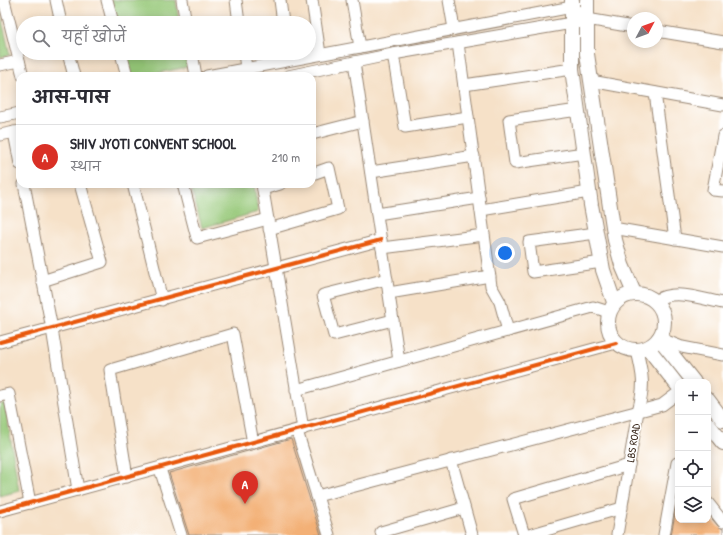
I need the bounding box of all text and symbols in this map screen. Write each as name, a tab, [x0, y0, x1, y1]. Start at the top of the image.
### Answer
north arrow	[627, 12, 663, 48]
search box	[16, 16, 316, 60]
text: यहाँ खोजें	[62, 26, 126, 47]
icon: search	[30, 27, 52, 49]
text: आस-पास	[32, 85, 110, 108]
text: SHIV JYOTI CONVENT SCHOOL	[70, 133, 236, 154]
text: A	[42, 148, 48, 166]
text: 210 m	[272, 148, 300, 166]
text: स्थान	[70, 157, 101, 175]
your location	[495, 243, 515, 263]
map controls	[675, 379, 711, 523]
button: +	[675, 379, 711, 415]
button: −	[675, 415, 711, 451]
street label: LBS ROAD	[623, 422, 643, 463]
button: locate	[675, 451, 711, 487]
pin: A	[232, 471, 258, 504]
button: layers	[675, 487, 711, 523]

